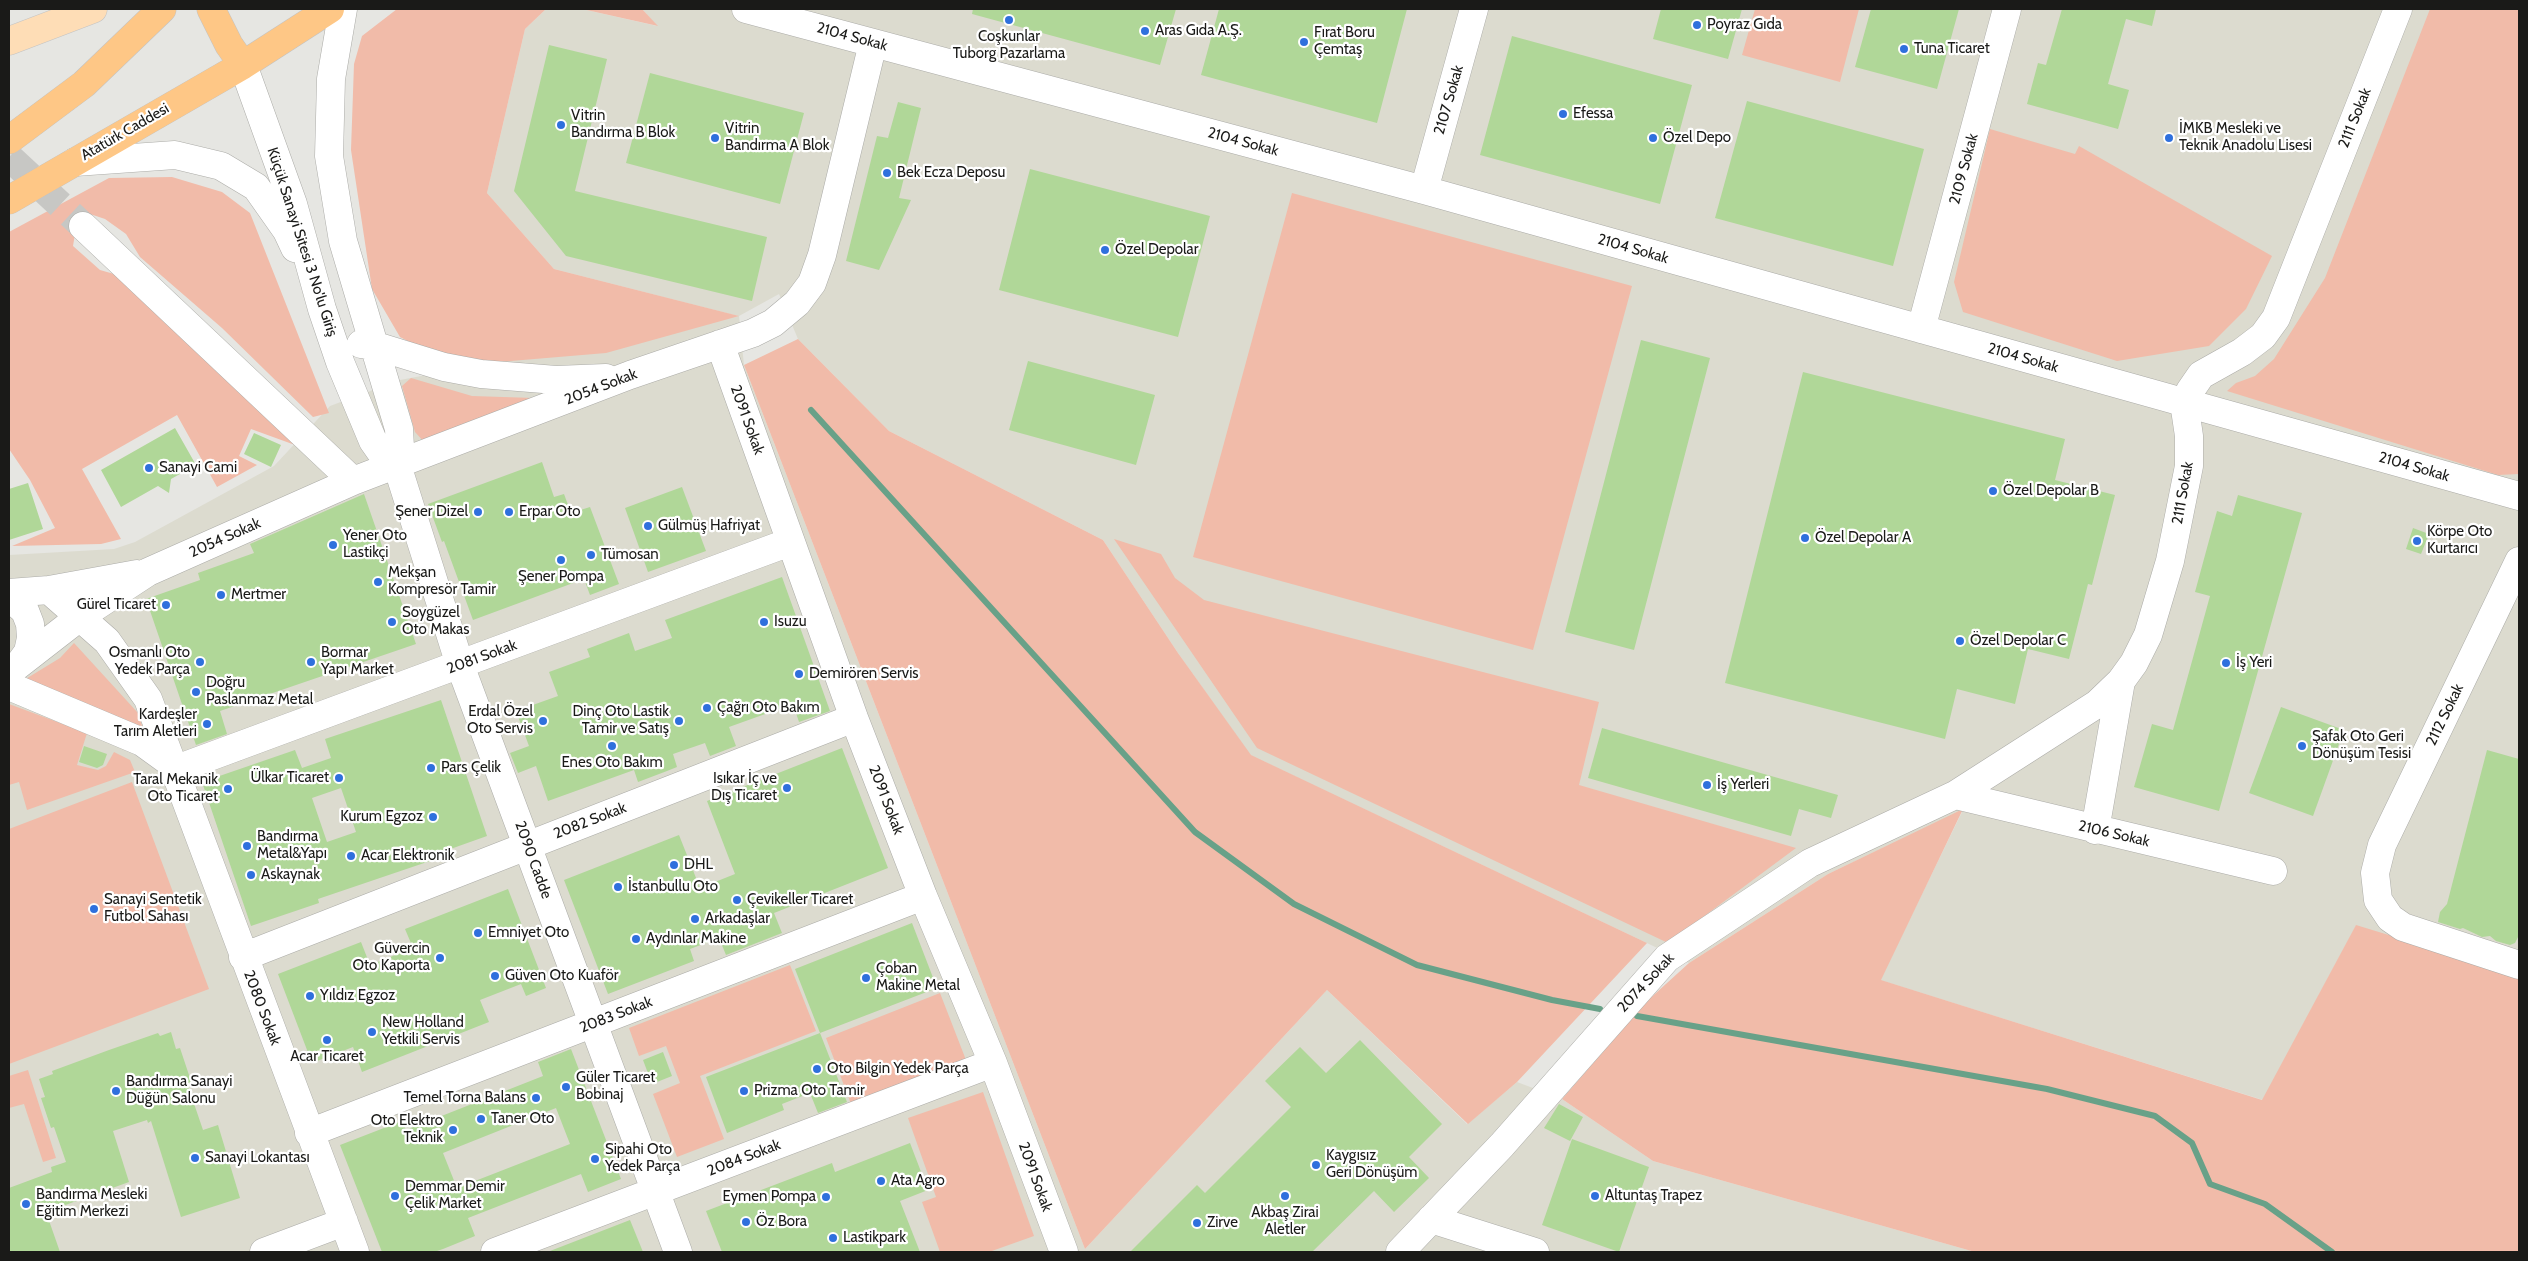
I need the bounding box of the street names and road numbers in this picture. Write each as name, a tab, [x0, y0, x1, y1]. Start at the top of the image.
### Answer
street label: 2104 Sokak	[814, 19, 890, 55]
street label: 2107 Sokak	[1430, 63, 1468, 137]
street label: 2111 Sokak	[2335, 85, 2375, 151]
street label: Atatürk Caddesi	[78, 99, 172, 165]
street label: 2104 Sokak	[1205, 124, 1281, 160]
street label: 2109 Sokak	[1946, 132, 1982, 206]
street label: Küçük Sanayi Sitesi 3 No'lu Giriş	[263, 145, 341, 339]
street label: 2104 Sokak	[1596, 230, 1670, 268]
street label: 2104 Sokak	[1986, 339, 2060, 377]
street label: 2054 Sokak	[562, 365, 640, 409]
street label: 2091 Sokak	[726, 383, 768, 457]
street label: 2104 Sokak	[2377, 448, 2451, 486]
street label: 2111 Sokak	[2169, 460, 2197, 526]
street label: 2054 Sokak	[187, 514, 263, 562]
street label: 2081 Sokak	[445, 636, 519, 678]
street label: 2112 Sokak	[2422, 681, 2468, 749]
street label: 2091 Sokak	[865, 763, 907, 837]
street label: 2082 Sokak	[551, 799, 629, 843]
street label: 2106 Sokak	[2077, 817, 2151, 851]
street label: 2090 Cadde	[511, 819, 555, 901]
street label: 2074 Sokak	[1614, 950, 1678, 1016]
street label: 2080 Sokak	[239, 968, 285, 1048]
street label: 2083 Sokak	[577, 993, 655, 1037]
street label: 2084 Sokak	[705, 1136, 783, 1180]
street label: 2091 Sokak	[1014, 1140, 1056, 1214]

